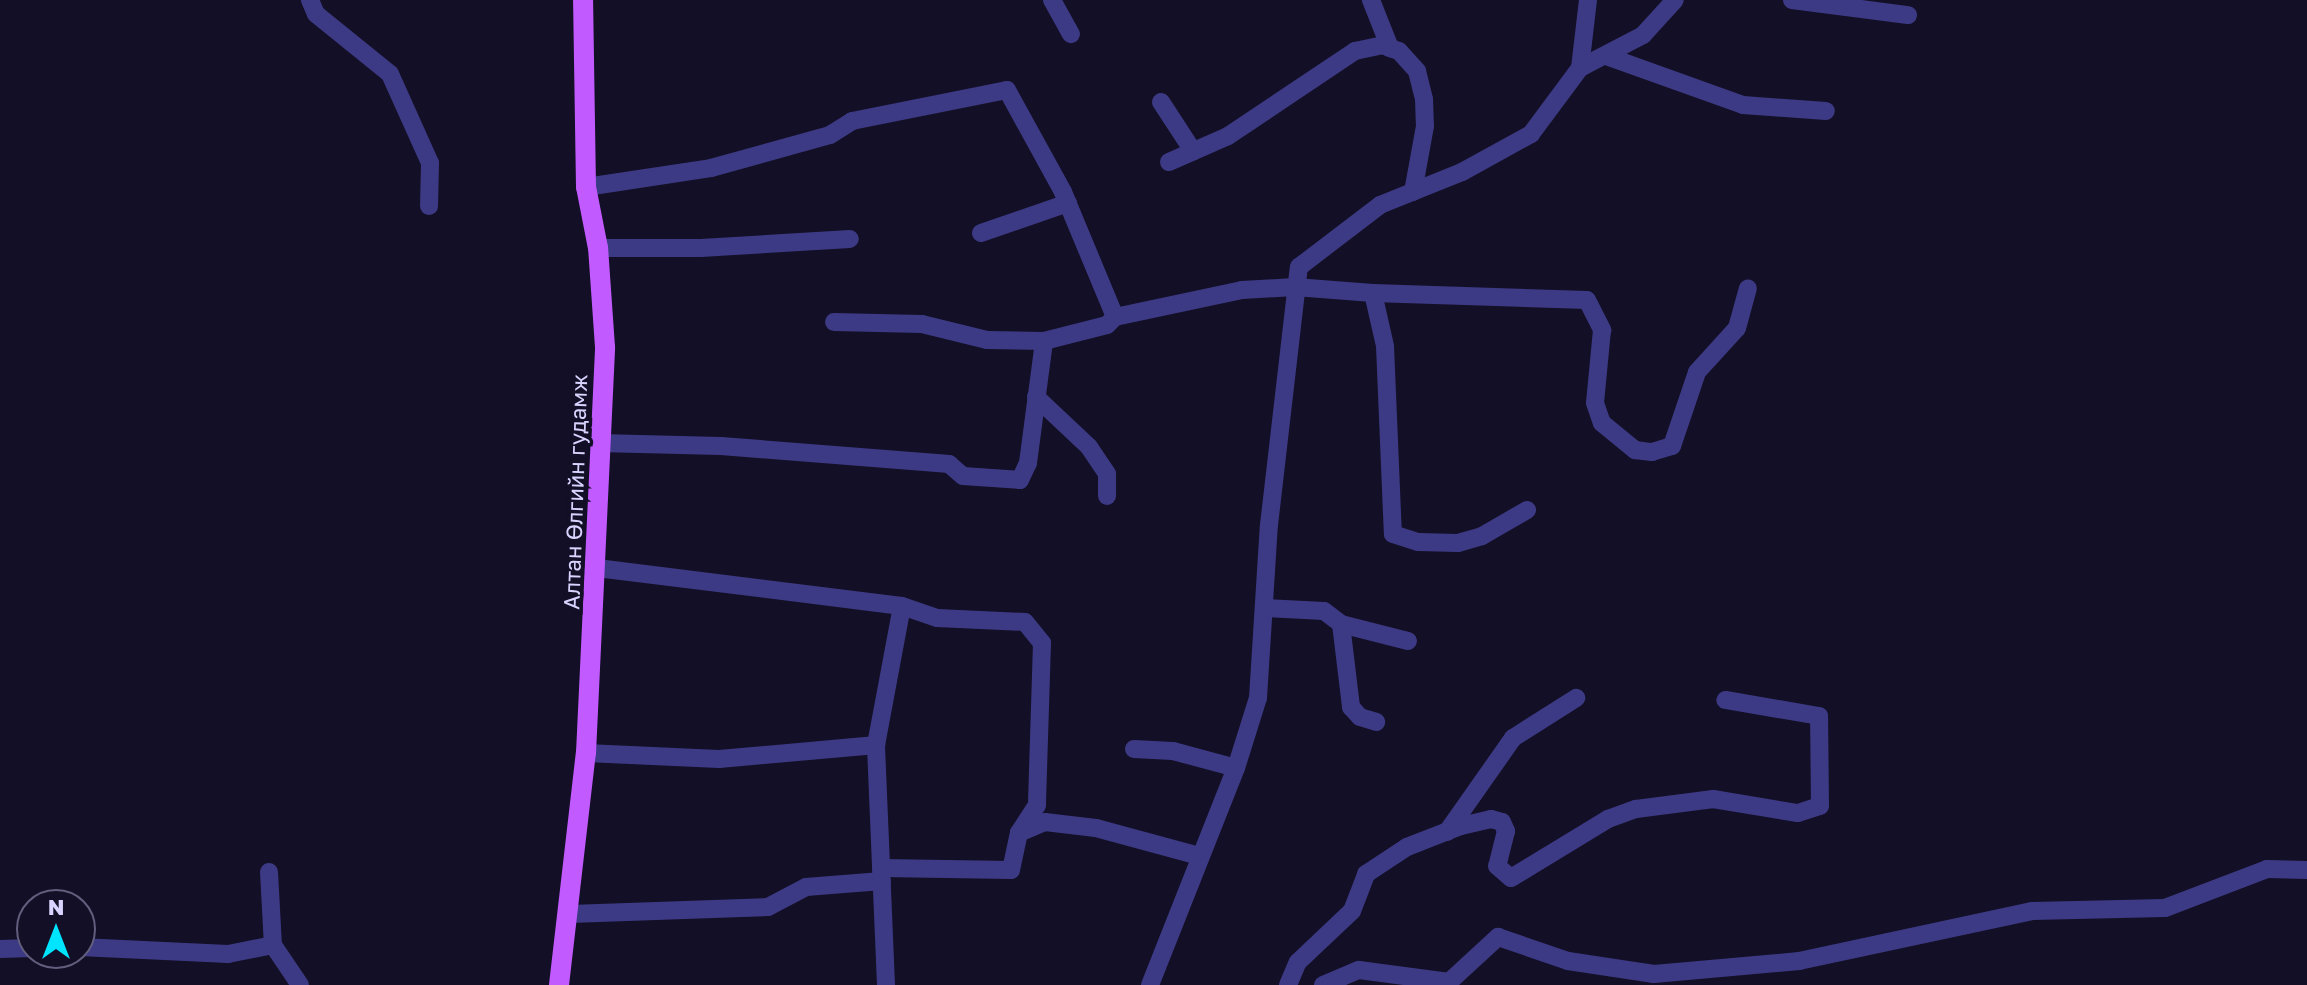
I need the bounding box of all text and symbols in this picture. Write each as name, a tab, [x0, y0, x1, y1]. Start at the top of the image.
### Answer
street label: Алтан Өлгийн гудамж	[558, 374, 592, 610]
north arrow	[16, 889, 96, 969]
text: N	[48, 893, 64, 920]

